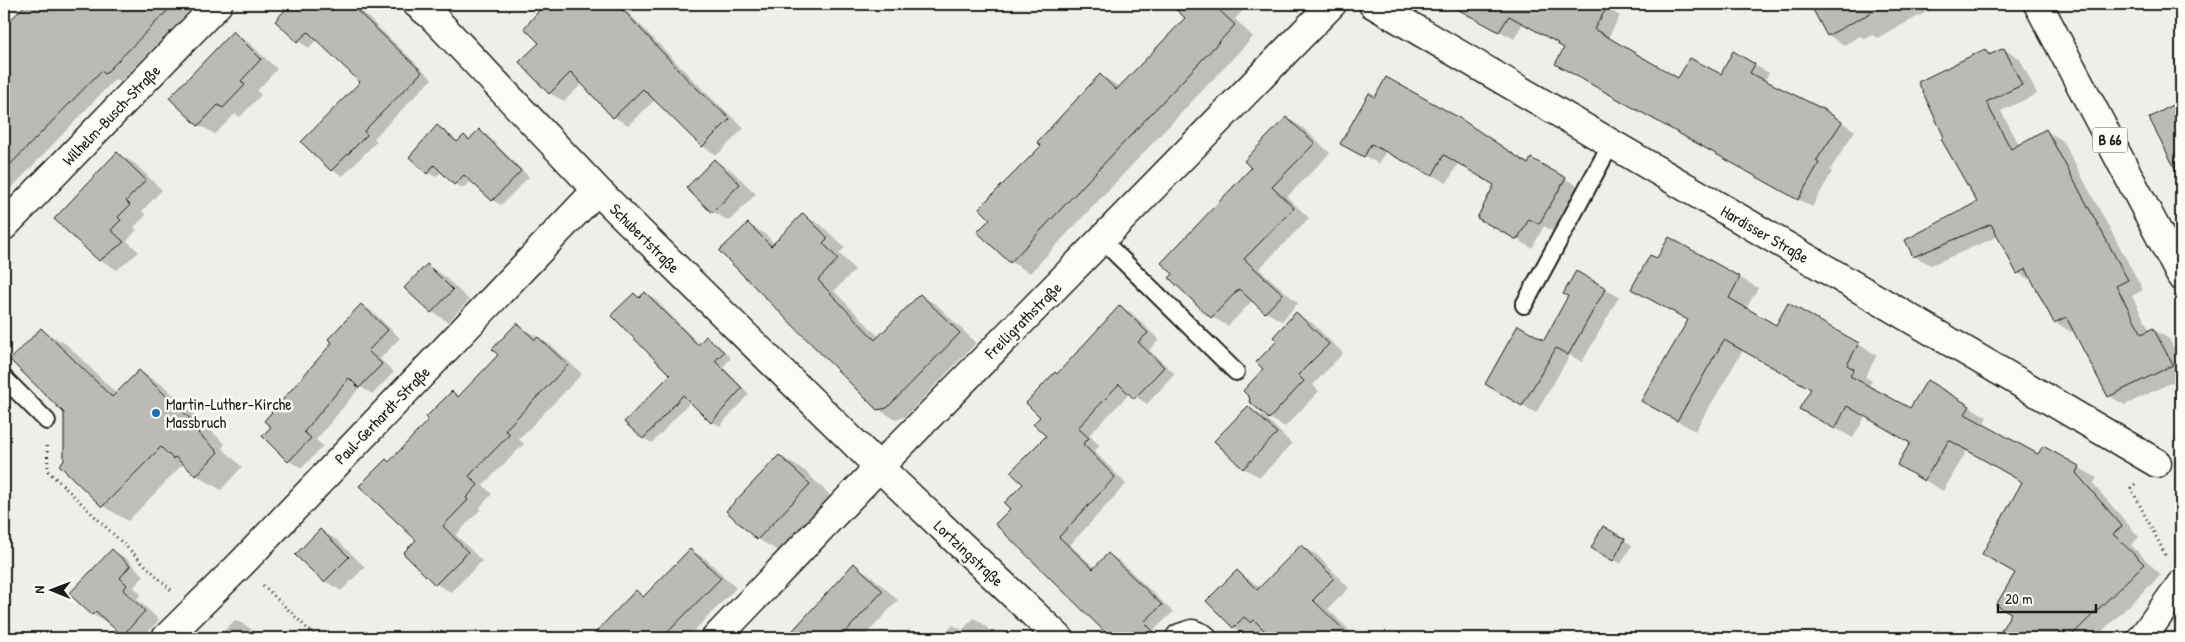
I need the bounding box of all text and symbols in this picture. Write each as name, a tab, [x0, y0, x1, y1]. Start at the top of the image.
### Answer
street label: Wilhelm-Busch-Straße	[57, 59, 165, 170]
road number: B 66	[2092, 128, 2128, 152]
street label: Schubertstraße	[605, 198, 685, 278]
street label: Hardisser Straße	[1717, 200, 1814, 268]
street label: Freiligrathstraße	[979, 276, 1067, 364]
street label: Paul-Gerhardt-Straße	[329, 361, 435, 469]
place label: Martin-Luther-Kirche Massbruch	[166, 393, 292, 433]
marker: Martin-Luther-Kirche Massbruch	[150, 407, 162, 419]
street label: Lortzingstraße	[929, 515, 1009, 591]
north arrow	[28, 564, 78, 614]
scale bar	[1998, 582, 2095, 614]
text: N	[29, 585, 48, 594]
text: 20 m	[2005, 588, 2032, 609]

